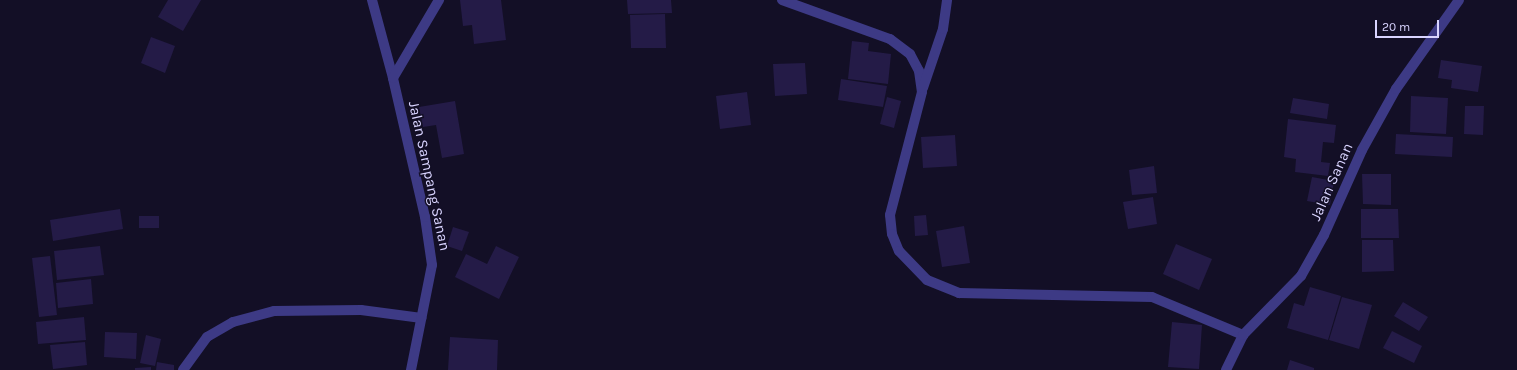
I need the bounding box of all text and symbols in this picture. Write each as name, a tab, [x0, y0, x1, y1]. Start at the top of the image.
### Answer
scale bar	[1377, 12, 1441, 38]
text: 20 m	[1382, 20, 1410, 34]
street label: Jalan Sampang Sanan	[404, 100, 454, 252]
street label: Jalan Sanan	[1307, 140, 1357, 224]

